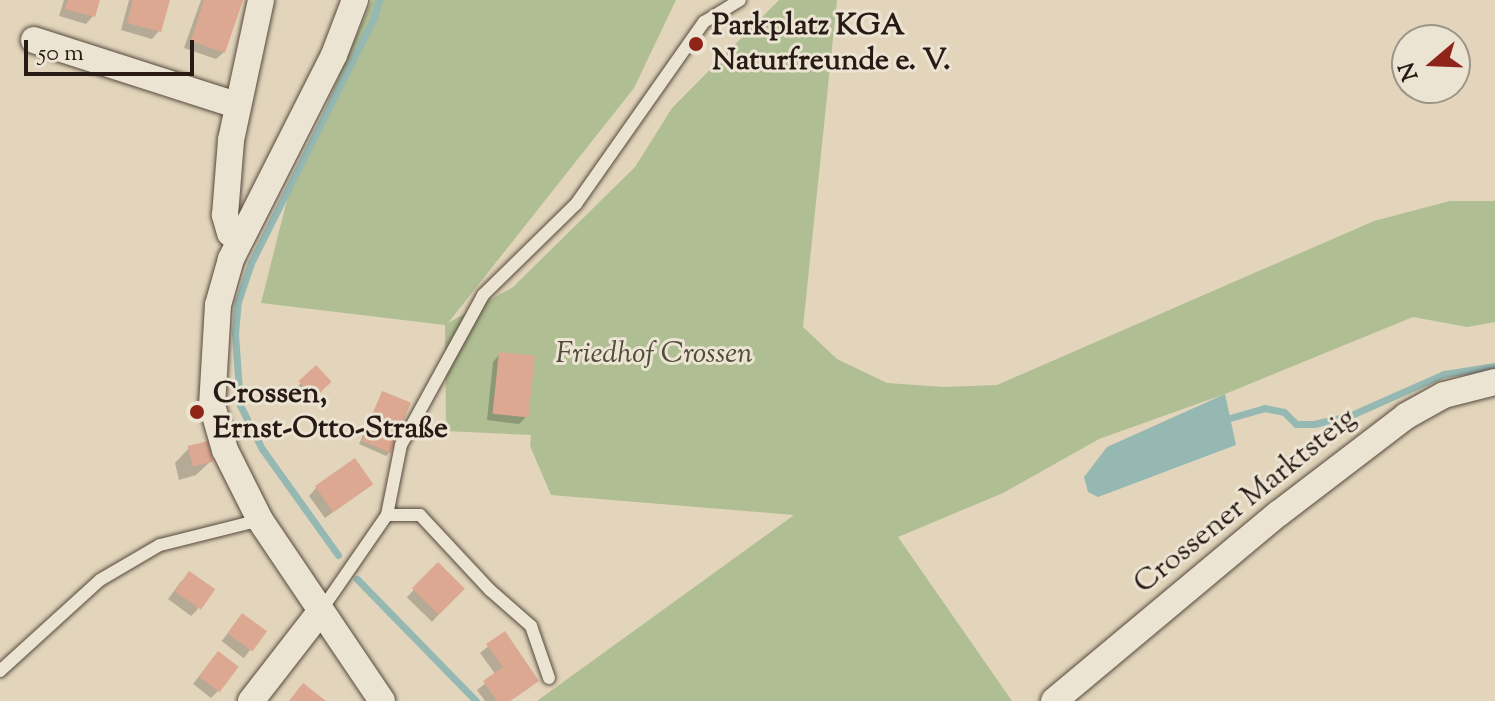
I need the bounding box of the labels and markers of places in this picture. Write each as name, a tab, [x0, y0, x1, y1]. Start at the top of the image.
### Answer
place label: Parkplatz KGA Naturfreunde e. V.	[712, 9, 951, 80]
marker: Parkplatz KGA Naturfreunde e. V.	[687, 35, 705, 53]
place label: Crossen, Ernst-Otto-Straße	[213, 377, 448, 448]
marker: Crossen, Ernst-Otto-Straße	[188, 403, 206, 421]

